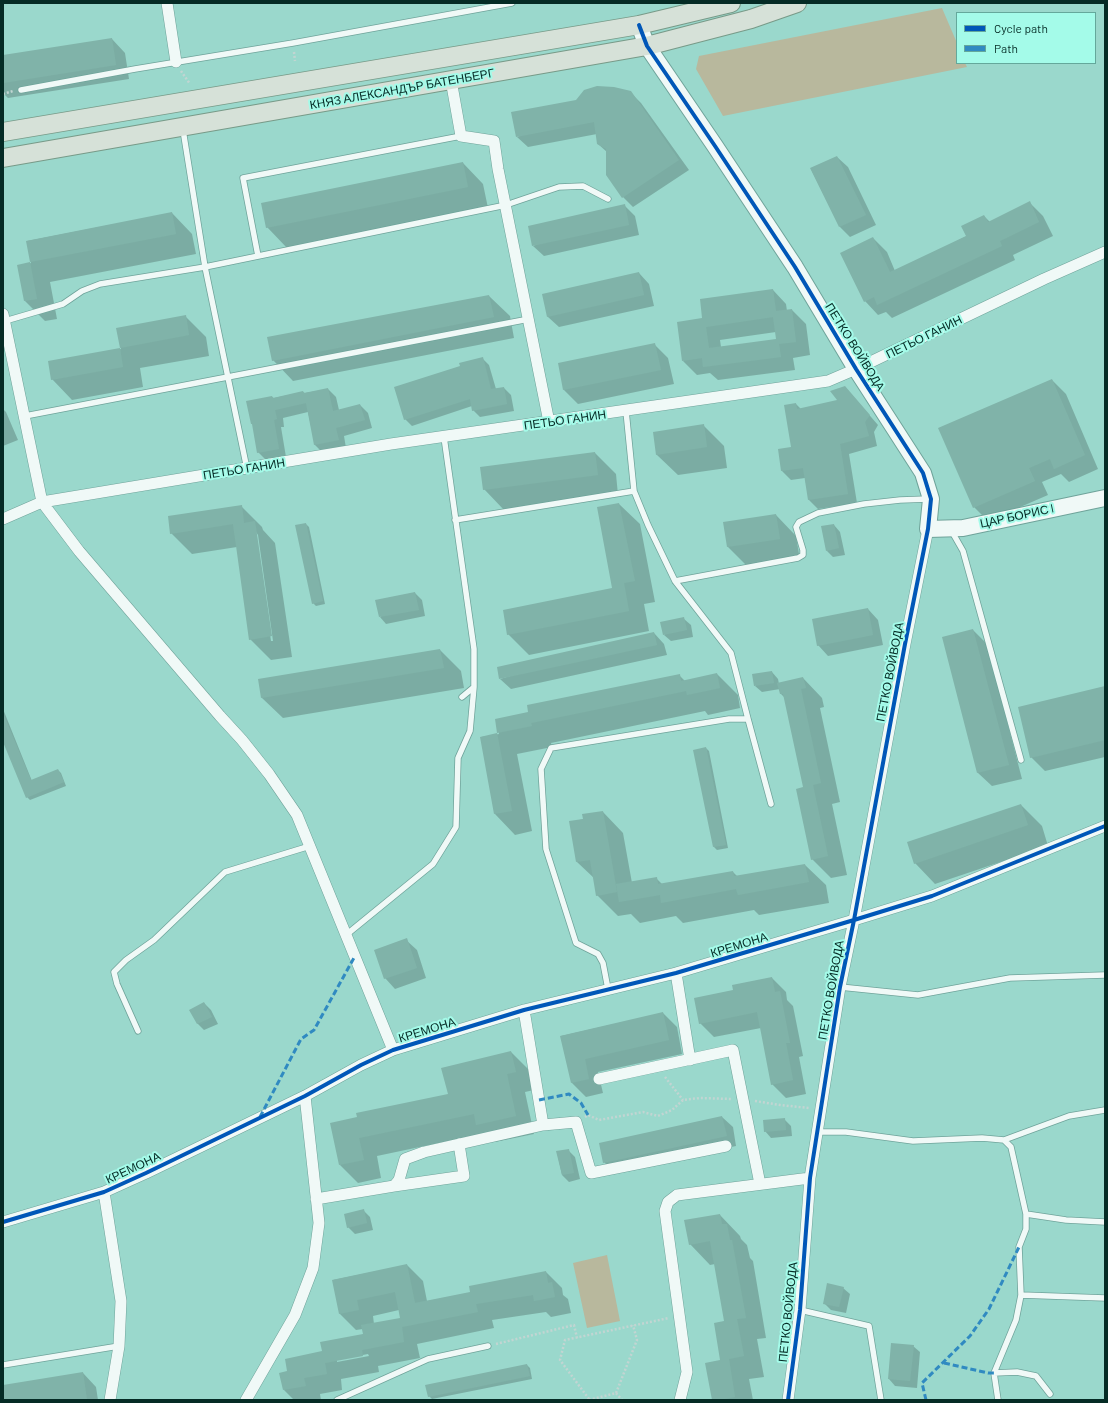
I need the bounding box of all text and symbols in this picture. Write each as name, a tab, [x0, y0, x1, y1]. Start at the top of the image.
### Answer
legend	[956, 12, 1096, 64]
text: Cycle path	[994, 21, 1048, 35]
text: Path	[994, 41, 1018, 55]
street label: КНЯЗ АЛЕКСАНДЪР БАТЕНБЕРГ	[309, 66, 495, 112]
street label: ПЕТКО ВОЙВОДА	[822, 300, 888, 394]
street label: ПЕТЬО ГАНИН	[884, 312, 964, 362]
street label: ПЕТЬО ГАНИН	[523, 407, 607, 433]
street label: ПЕТЬО ГАНИН	[202, 455, 286, 483]
street label: ЦАР БОРИС I	[979, 501, 1055, 531]
street label: ПЕТКО ВОЙВОДА	[873, 621, 907, 723]
street label: КРЕМОНА	[709, 929, 769, 961]
street label: ПЕТКО ВОЙВОДА	[815, 939, 847, 1041]
street label: КРЕМОНА	[397, 1014, 457, 1046]
street label: КРЕМОНА	[103, 1149, 163, 1187]
street label: ПЕТКО ВОЙВОДА	[776, 1261, 800, 1363]

